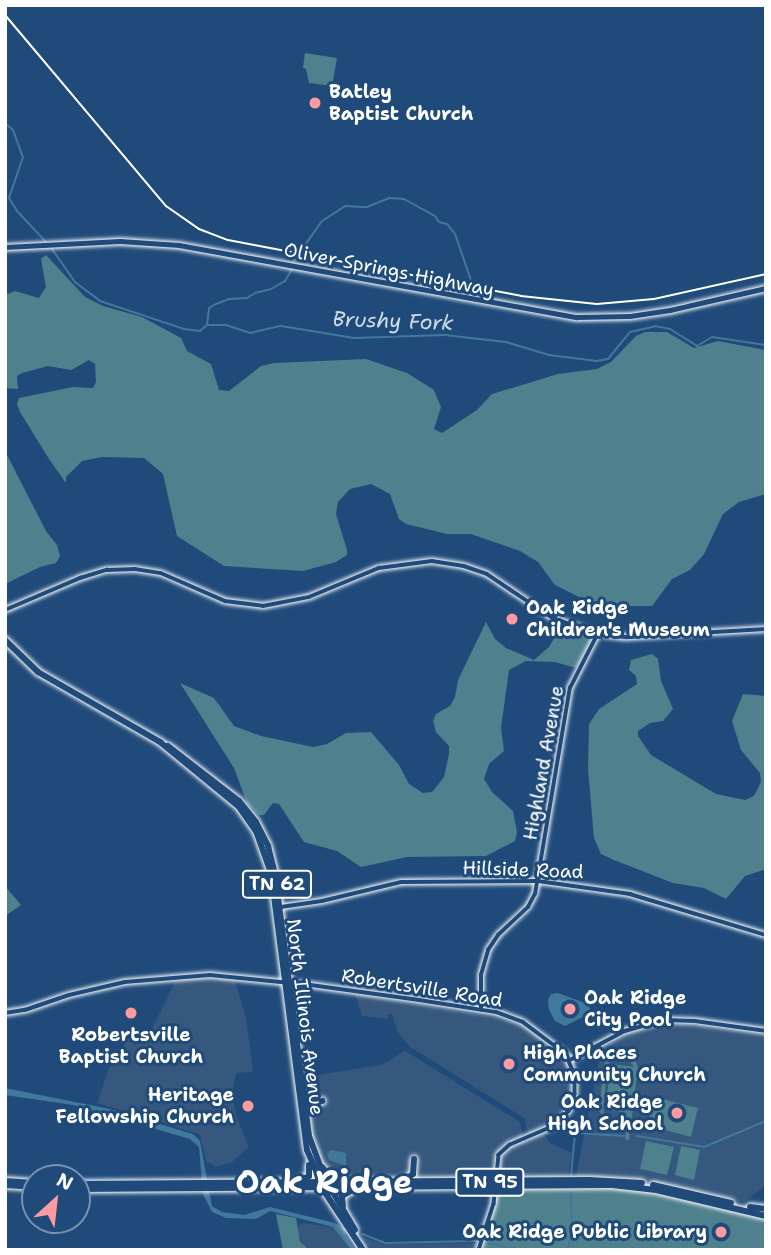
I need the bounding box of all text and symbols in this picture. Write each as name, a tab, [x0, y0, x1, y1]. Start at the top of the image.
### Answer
place label: Batley Baptist Church	[329, 81, 473, 125]
marker: Batley Baptist Church	[307, 95, 323, 111]
street label: Oliver Springs Highway	[282, 238, 496, 302]
water label: Brushy Fork	[332, 306, 454, 336]
place label: Oak Ridge Children's Museum	[526, 597, 710, 641]
marker: Oak Ridge Children's Museum	[504, 611, 520, 627]
street label: Highland Avenue	[519, 684, 569, 842]
street label: Hillside Road	[462, 856, 584, 884]
road number: TN 62	[240, 870, 314, 898]
street label: North Illinois Avenue	[282, 917, 328, 1117]
street label: Robertsville Road	[340, 964, 504, 1012]
place label: Oak Ridge City Pool	[584, 987, 686, 1031]
marker: Oak Ridge City Pool	[562, 1001, 578, 1017]
marker: Robertsville Baptist Church	[123, 1005, 139, 1021]
place label: Robertsville Baptist Church	[59, 1024, 203, 1068]
place label: High Places Community Church	[523, 1042, 706, 1086]
marker: High Places Community Church	[501, 1056, 517, 1072]
place label: Heritage Fellowship Church	[55, 1084, 234, 1128]
place label: Oak Ridge High School	[547, 1091, 663, 1135]
marker: Heritage Fellowship Church	[240, 1098, 256, 1114]
marker: Oak Ridge High School	[669, 1105, 685, 1121]
district label: Oak Ridge	[235, 1162, 413, 1202]
north arrow	[21, 1164, 91, 1234]
text: N	[52, 1167, 77, 1196]
road number: TN 95	[455, 1168, 525, 1196]
place label: Oak Ridge Public Library	[462, 1221, 707, 1243]
marker: Oak Ridge Public Library	[713, 1224, 729, 1240]

